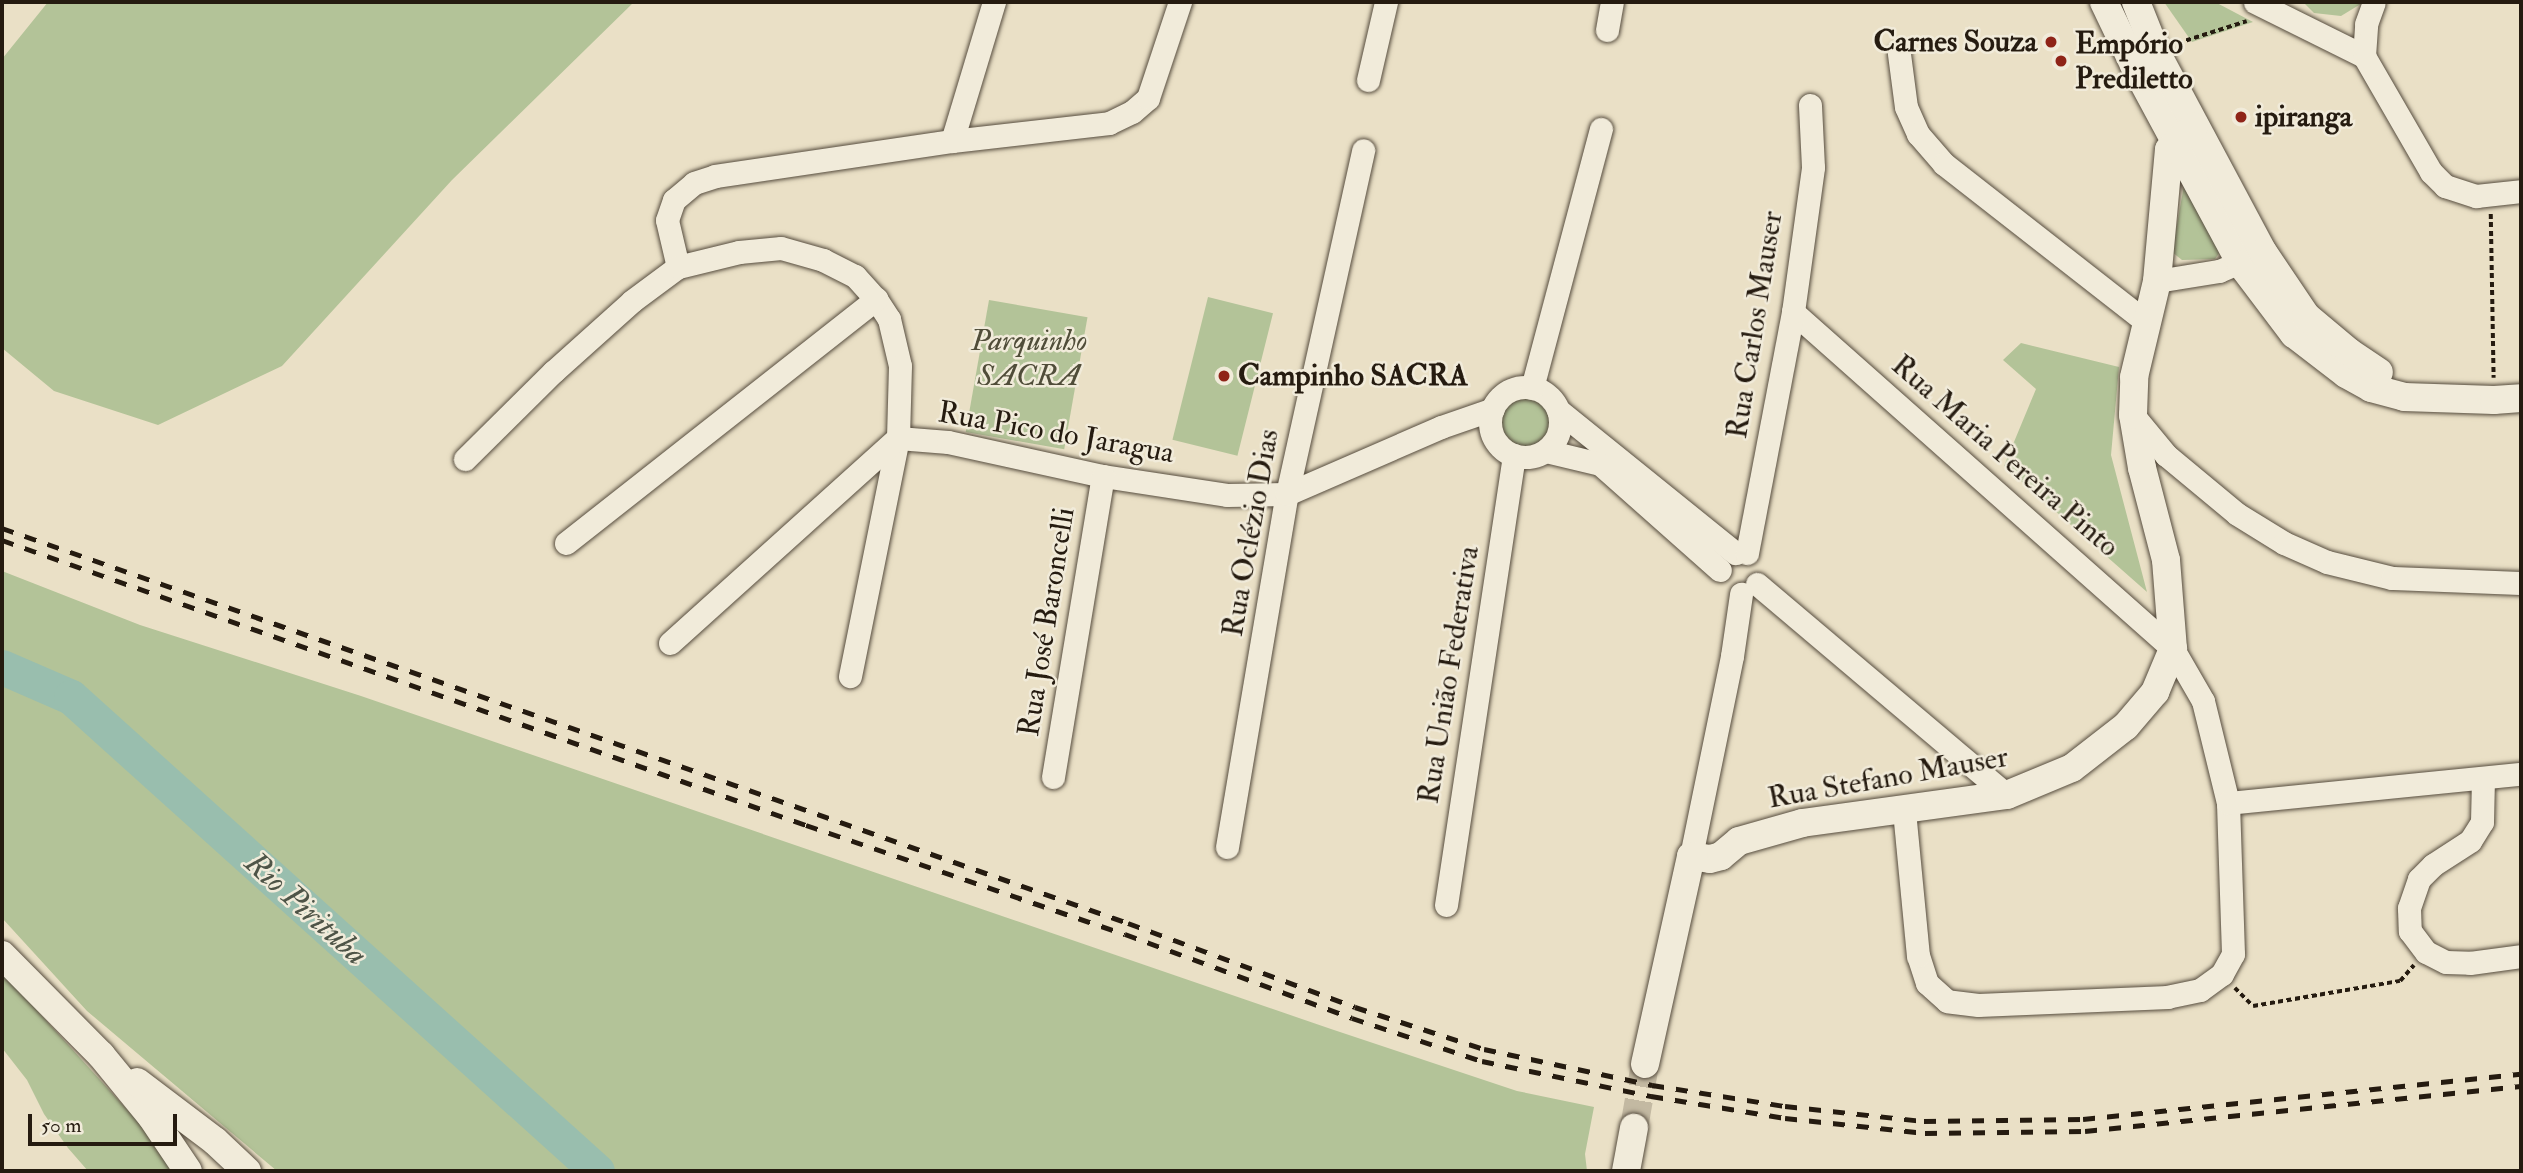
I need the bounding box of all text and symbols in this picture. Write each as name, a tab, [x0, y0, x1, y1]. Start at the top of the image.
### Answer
place label: Carnes Souza	[1874, 24, 2037, 60]
place label: Empório Prediletto	[2075, 26, 2193, 96]
marker: Carnes Souza	[2043, 34, 2059, 50]
marker: Empório Prediletto	[2053, 53, 2069, 69]
place label: ipiranga	[2255, 99, 2352, 135]
marker: ipiranga	[2233, 109, 2249, 125]
street label: Rua Carlos Mauser	[1719, 209, 1791, 441]
park label: Parquinho SACRA	[971, 323, 1087, 394]
street label: Rua Maria Pereira Pinto	[1884, 347, 2126, 565]
place label: Campinho SACRA	[1238, 358, 1468, 394]
marker: Campinho SACRA	[1216, 368, 1232, 384]
street label: Rua Pico do Jaragua	[935, 395, 1177, 471]
street label: Rua Oclézio Dias	[1215, 426, 1287, 640]
street label: Rua José Baroncelli	[1011, 505, 1083, 739]
street label: Rua União Federativa	[1411, 544, 1487, 806]
street label: Rua Stefano Mauser	[1765, 739, 2011, 817]
water label: Rio Pirituba	[237, 844, 375, 974]
scale bar	[32, 1100, 180, 1144]
text: 50 m	[41, 1112, 82, 1139]

